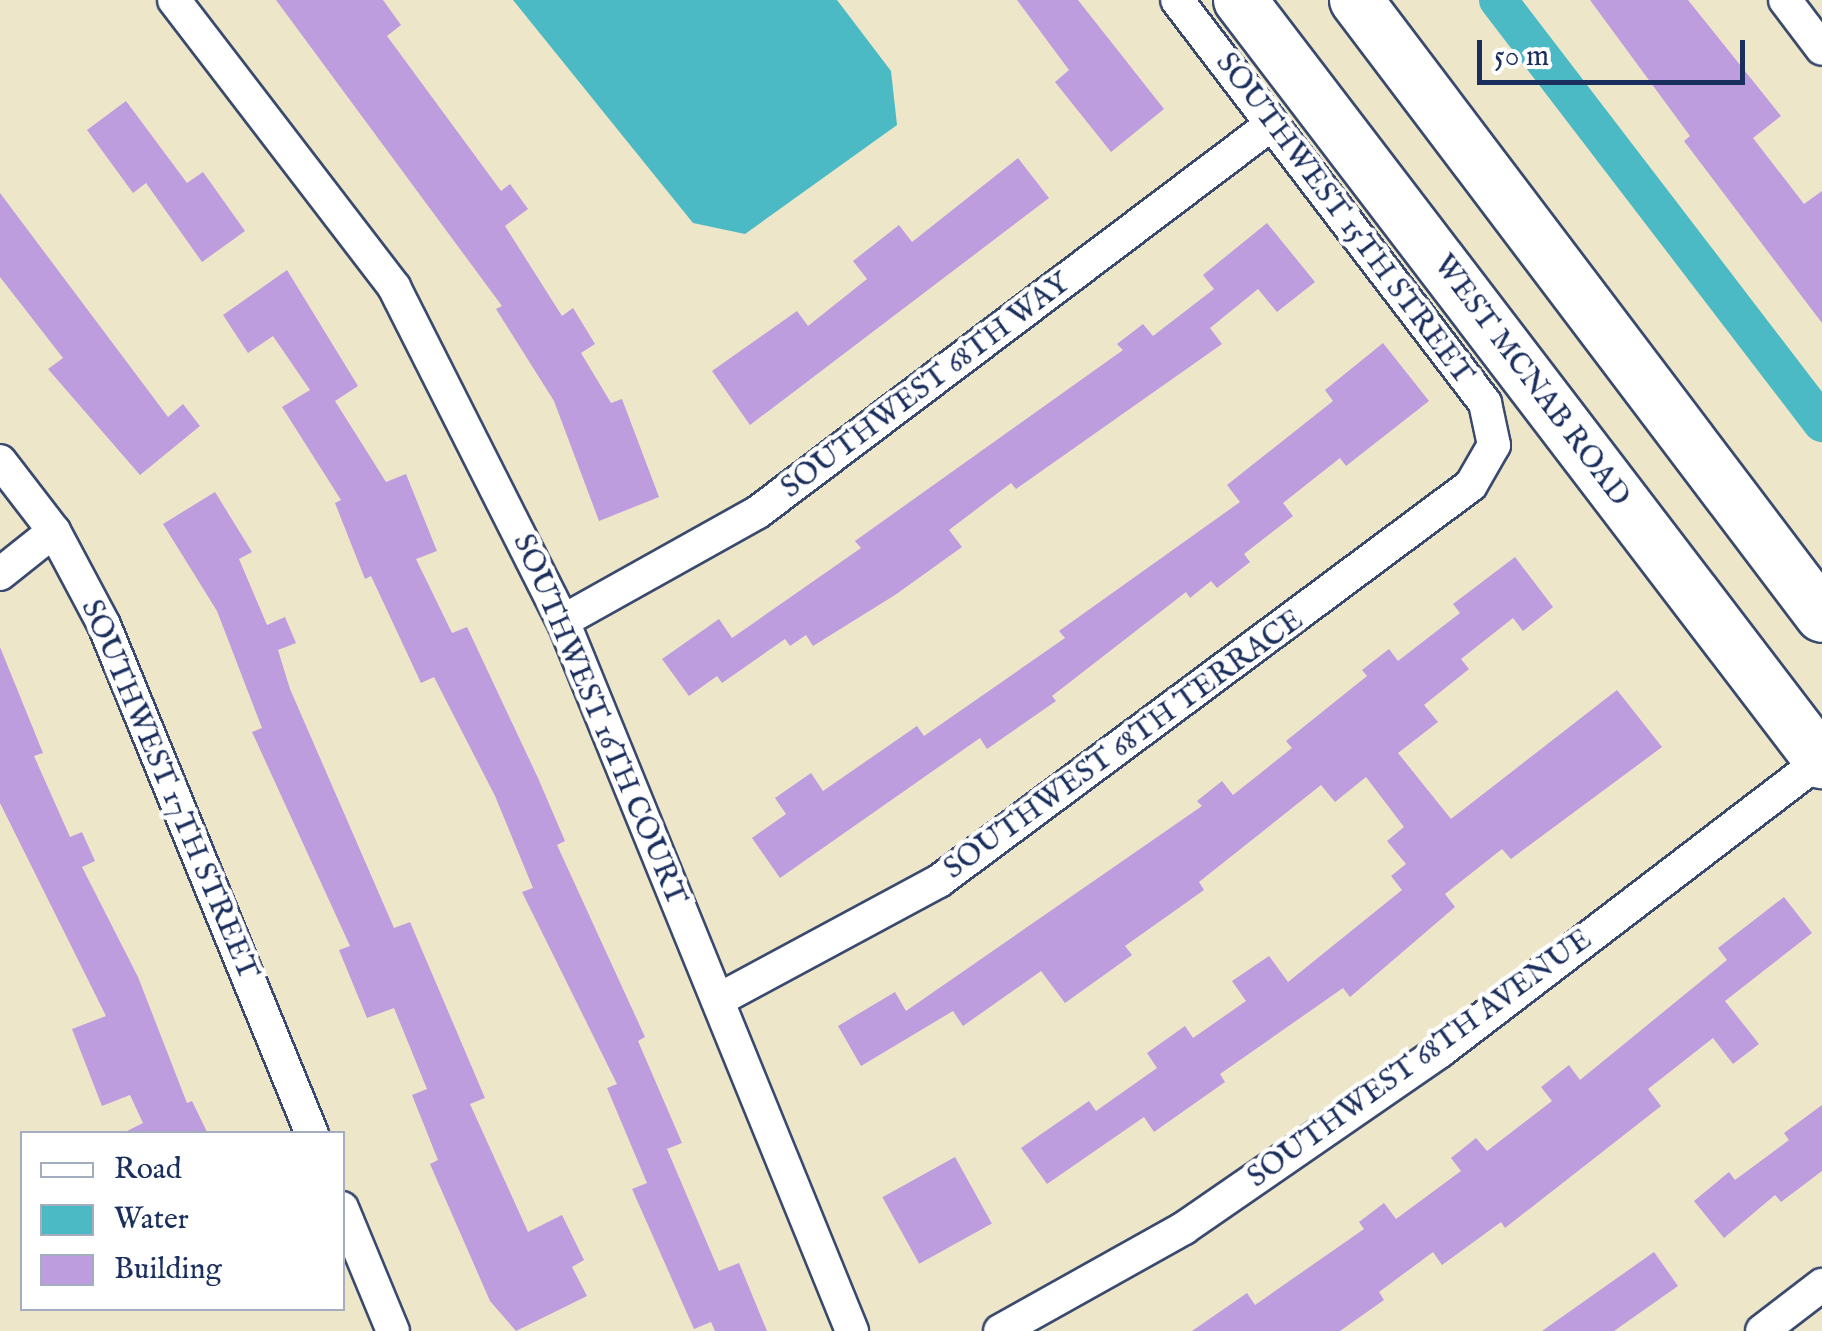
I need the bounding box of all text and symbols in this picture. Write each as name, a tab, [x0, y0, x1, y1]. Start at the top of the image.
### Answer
scale bar	[1482, 20, 1750, 82]
text: 50 m	[1494, 38, 1549, 76]
street label: SOUTHWEST 15TH STREET	[1207, 46, 1481, 392]
street label: WEST MCNAB ROAD	[1425, 248, 1637, 514]
street label: SOUTHWEST 68TH WAY	[774, 266, 1078, 506]
street label: SOUTHWEST 16TH COURT	[504, 529, 694, 911]
street label: SOUTHWEST 17TH STREET	[73, 595, 265, 985]
street label: SOUTHWEST 68TH TERRACE	[937, 603, 1311, 887]
street label: SOUTHWEST 68TH AVENUE	[1241, 922, 1599, 1196]
legend	[20, 1131, 345, 1311]
text: Road	[114, 1151, 182, 1189]
text: Water	[114, 1201, 189, 1239]
text: Building	[114, 1251, 222, 1289]

